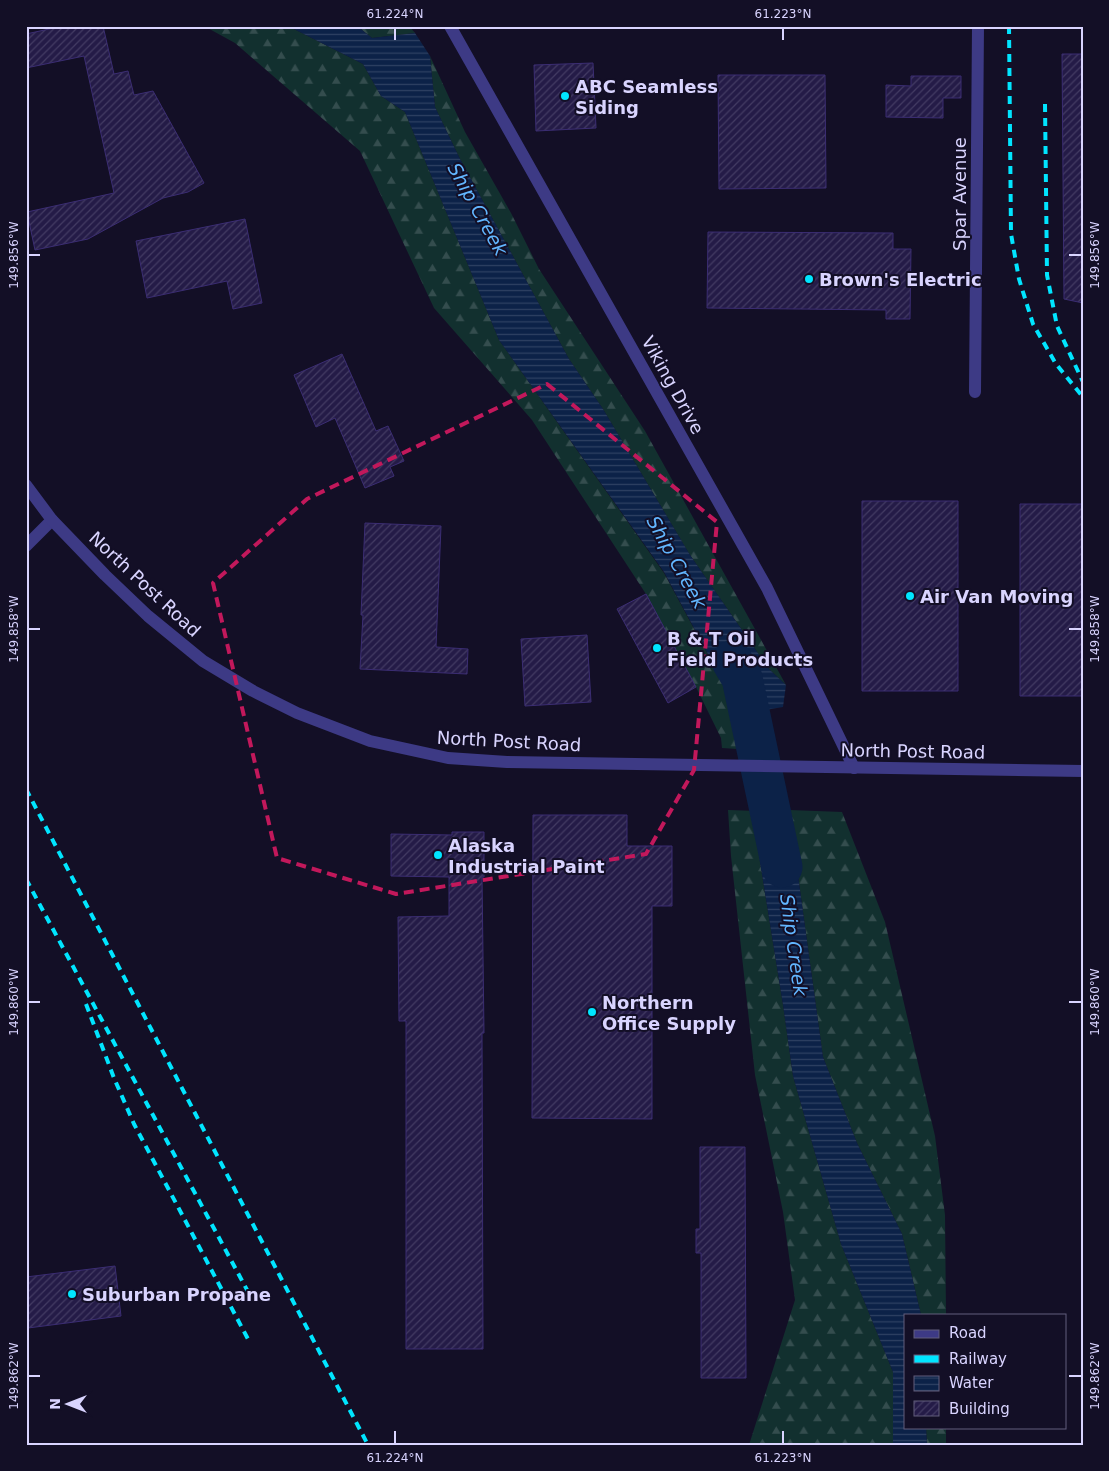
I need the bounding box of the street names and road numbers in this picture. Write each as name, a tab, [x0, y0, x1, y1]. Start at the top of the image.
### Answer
street label: Spar Avenue	[949, 137, 970, 251]
street label: Viking Drive	[637, 332, 709, 438]
street label: North Post Road	[85, 527, 205, 641]
street label: North Post Road	[436, 727, 582, 755]
street label: North Post Road	[841, 739, 985, 763]

